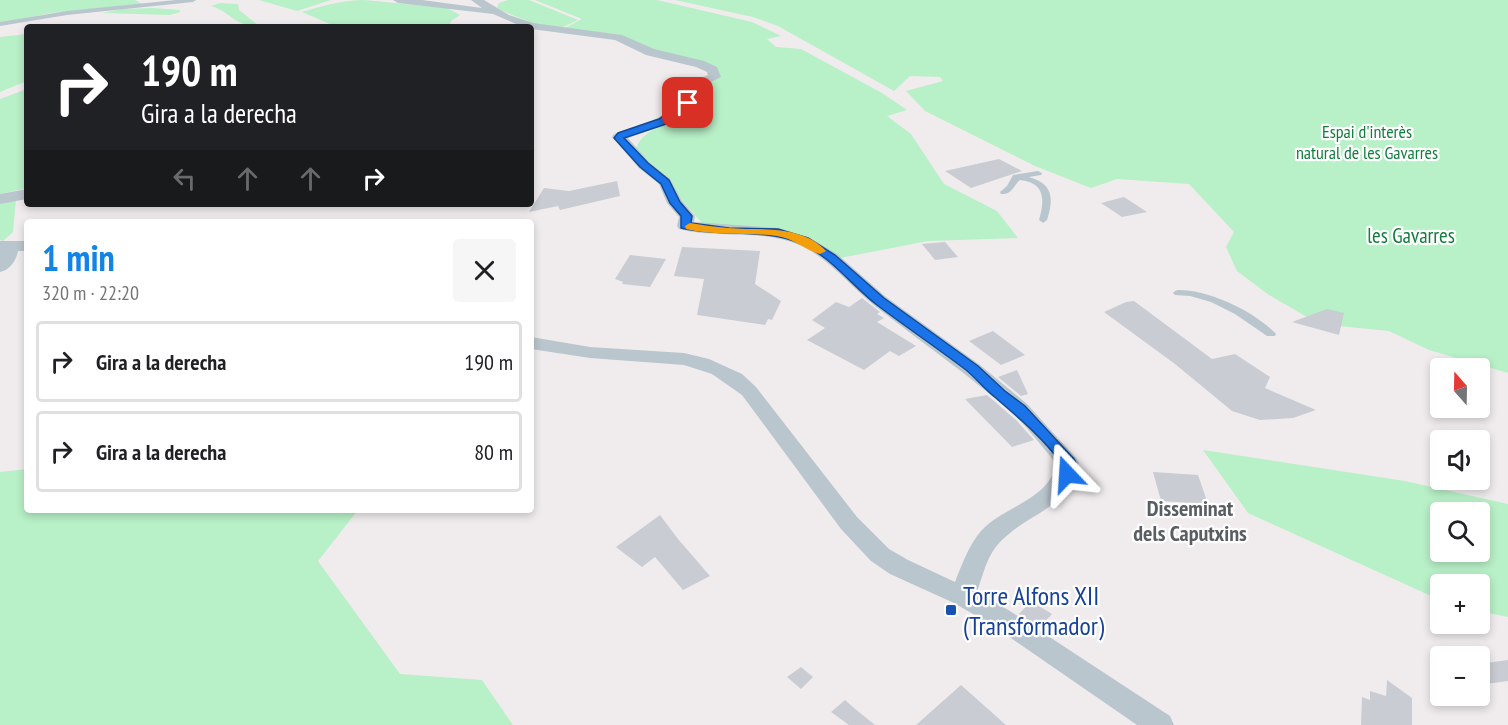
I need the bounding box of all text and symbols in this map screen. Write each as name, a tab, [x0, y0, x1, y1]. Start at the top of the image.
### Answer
text: 190 m	[141, 43, 238, 98]
icon: right	[42, 48, 120, 126]
pin	[662, 77, 713, 128]
icon: arrive	[671, 86, 704, 119]
text: Gira a la derecha	[141, 96, 297, 130]
park label: Espai d'interès natural de les Gavarres	[1296, 120, 1438, 164]
icon: left	[168, 162, 201, 195]
icon: ahead	[231, 162, 264, 195]
icon: ahead	[294, 162, 327, 195]
icon: right	[357, 162, 390, 195]
park label: les Gavarres	[1367, 222, 1455, 249]
text: 1 min	[42, 234, 115, 281]
button: close	[453, 239, 516, 302]
text: 320 m · 22:20	[42, 280, 139, 306]
icon: right	[45, 345, 78, 378]
text: Gira a la derecha	[96, 348, 226, 376]
text: 190 m	[464, 348, 513, 376]
north arrow	[1430, 358, 1490, 418]
map controls	[1430, 358, 1490, 706]
button: sound	[1430, 430, 1490, 490]
icon: right	[45, 435, 78, 468]
text: Gira a la derecha	[96, 438, 226, 466]
text: 80 m	[474, 438, 513, 466]
position arrow	[1035, 442, 1099, 506]
district label: Disseminat dels Caputxins	[1133, 494, 1247, 547]
button: search	[1430, 502, 1490, 562]
button: +	[1430, 574, 1490, 634]
place label: Torre Alfons XII (Transformador)	[963, 579, 1104, 642]
marker: Torre Alfons XII (Transformador)	[944, 603, 958, 617]
button: −	[1430, 646, 1490, 706]

